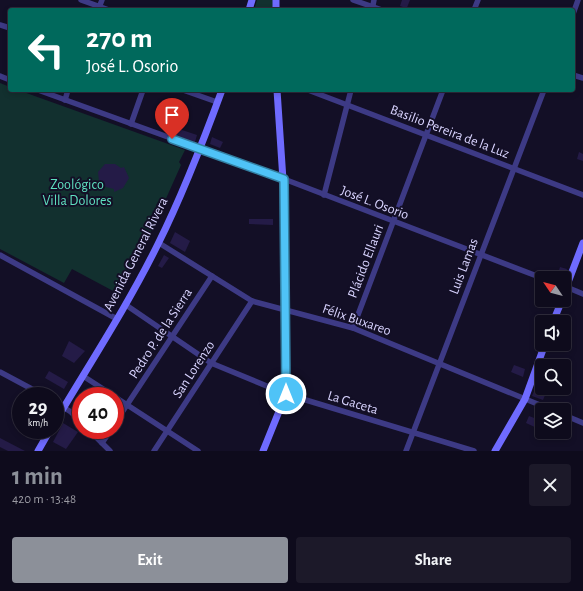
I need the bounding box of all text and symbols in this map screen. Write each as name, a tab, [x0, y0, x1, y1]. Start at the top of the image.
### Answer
icon: left	[20, 24, 72, 76]
text: 270 m	[86, 25, 153, 53]
text: José L. Osorio	[86, 58, 178, 76]
pin	[155, 98, 189, 139]
street label: Basilio Pereira de la Luz	[388, 103, 511, 161]
icon: arrive	[161, 104, 183, 126]
park label: Zoológico Villa Dolores	[42, 178, 112, 208]
street label: José L. Osorio	[339, 184, 411, 222]
street label: Avenida General Rivera	[101, 195, 171, 314]
street label: Plácido Ellauri	[346, 223, 386, 300]
street label: Luis Lamas	[447, 236, 481, 296]
north arrow	[535, 271, 571, 307]
map controls	[535, 271, 571, 439]
street label: Pedro P. de la Sierra	[127, 286, 195, 381]
street label: Félix Buxareo	[320, 302, 393, 338]
button: sound	[535, 315, 571, 351]
street label: San Lorenzo	[170, 338, 218, 401]
button: search	[535, 359, 571, 395]
position arrow	[265, 373, 307, 415]
speed limit sign: 40	[72, 387, 124, 439]
street label: La Gaceta	[326, 389, 380, 417]
text: 29	[28, 398, 48, 418]
button: layers	[535, 403, 571, 439]
text: km/h	[28, 418, 48, 428]
button: close	[529, 464, 571, 506]
text: 1 min	[12, 465, 63, 489]
text: 420 m · 13:48	[12, 493, 76, 506]
button: Exit	[12, 537, 288, 583]
button: Share	[296, 537, 571, 583]

